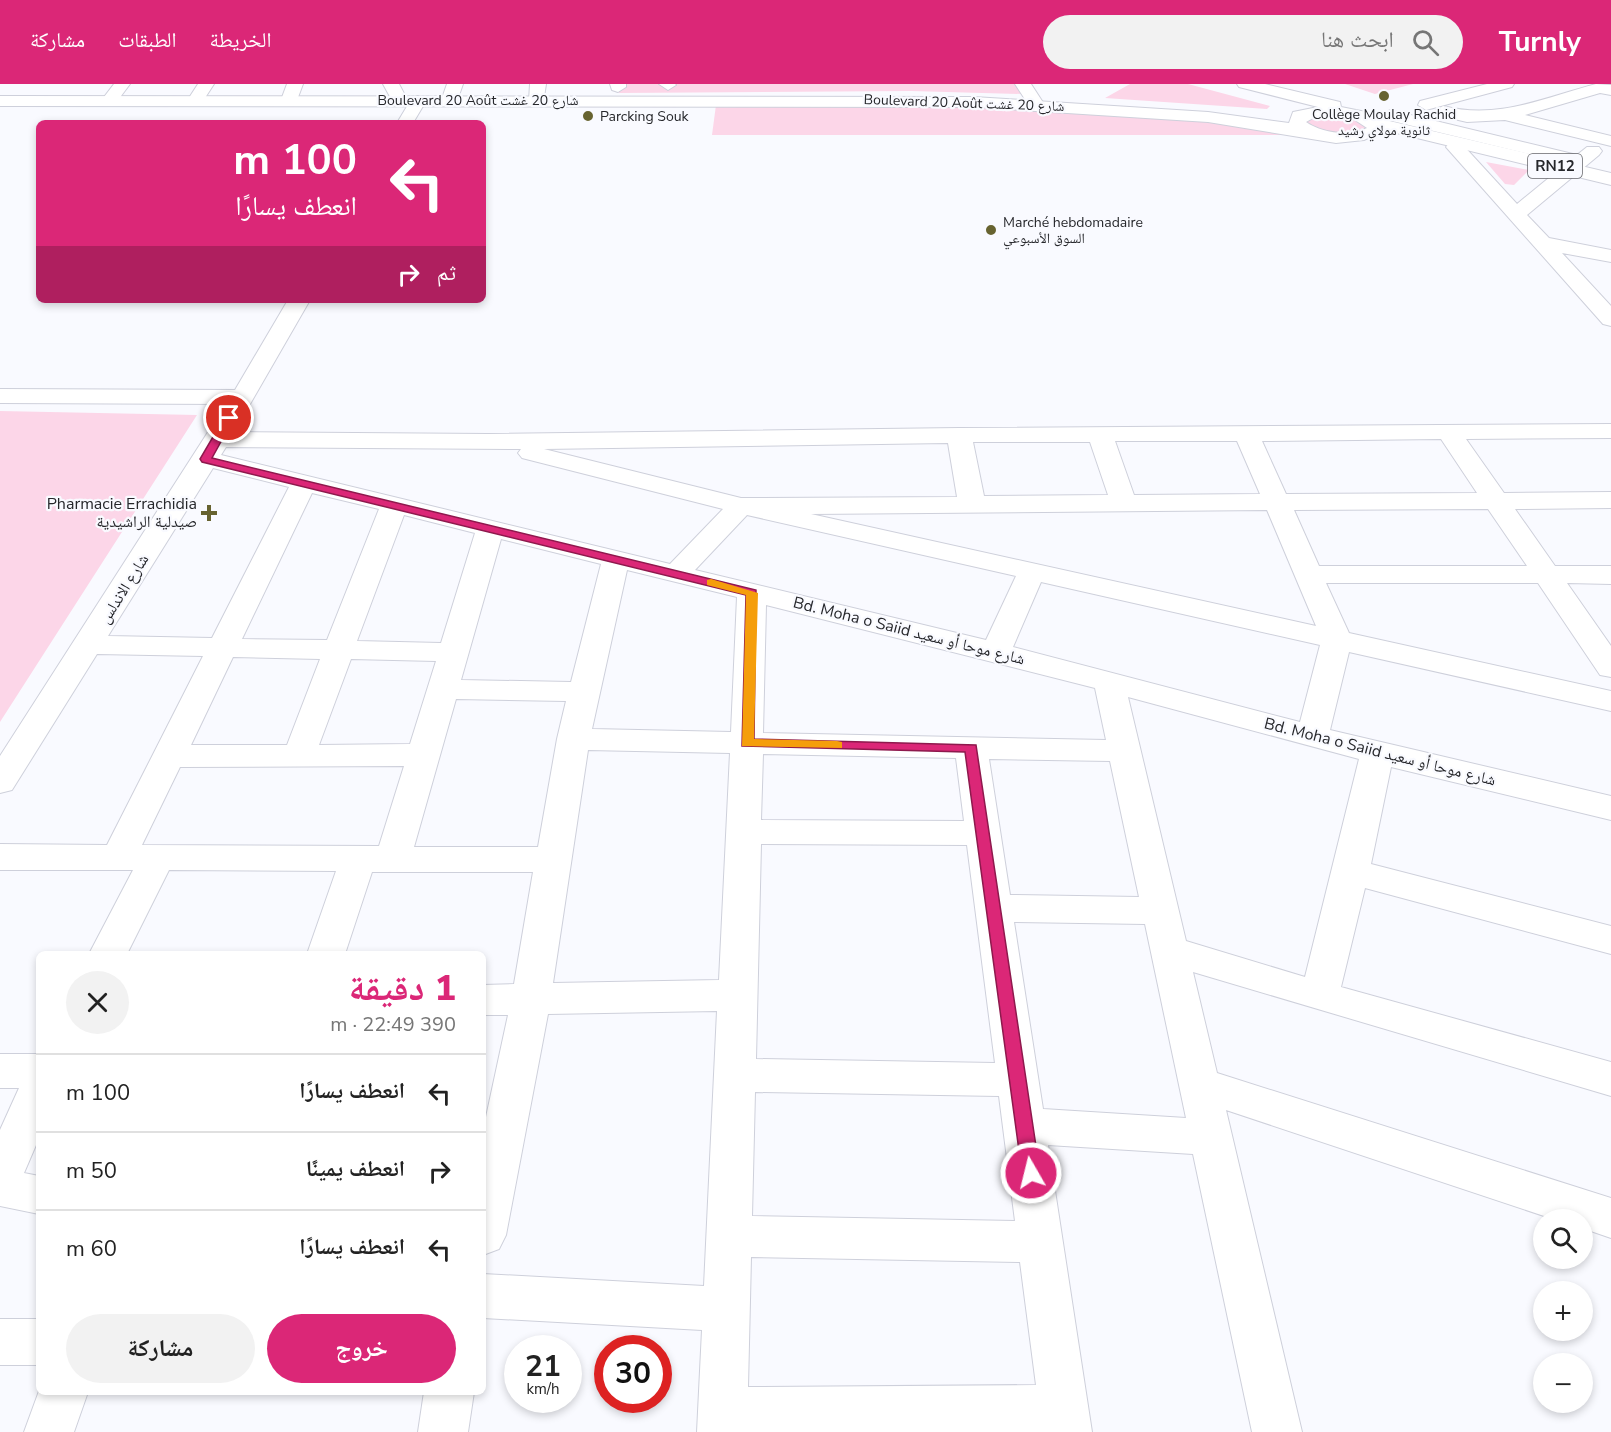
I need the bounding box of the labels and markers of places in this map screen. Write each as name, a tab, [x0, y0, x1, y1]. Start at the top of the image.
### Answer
marker: Collège Moulay Rachid ثانوية مولاي رشيد	[1377, 89, 1391, 103]
place label: Collège Moulay Rachid ثانوية مولاي رشيد	[1312, 105, 1456, 141]
place label: Parcking Souk	[600, 107, 690, 126]
marker: Parcking Souk	[581, 109, 595, 123]
place label: Marché hebdomadaire السوق الأسبوعي	[1003, 213, 1143, 249]
marker: Marché hebdomadaire السوق الأسبوعي	[984, 223, 998, 237]
pin	[203, 392, 254, 443]
place label: Pharmacie Errachidia صيدلية الراشيدية	[47, 493, 197, 533]
marker: Pharmacie Errachidia صيدلية الراشيدية	[202, 506, 216, 520]

